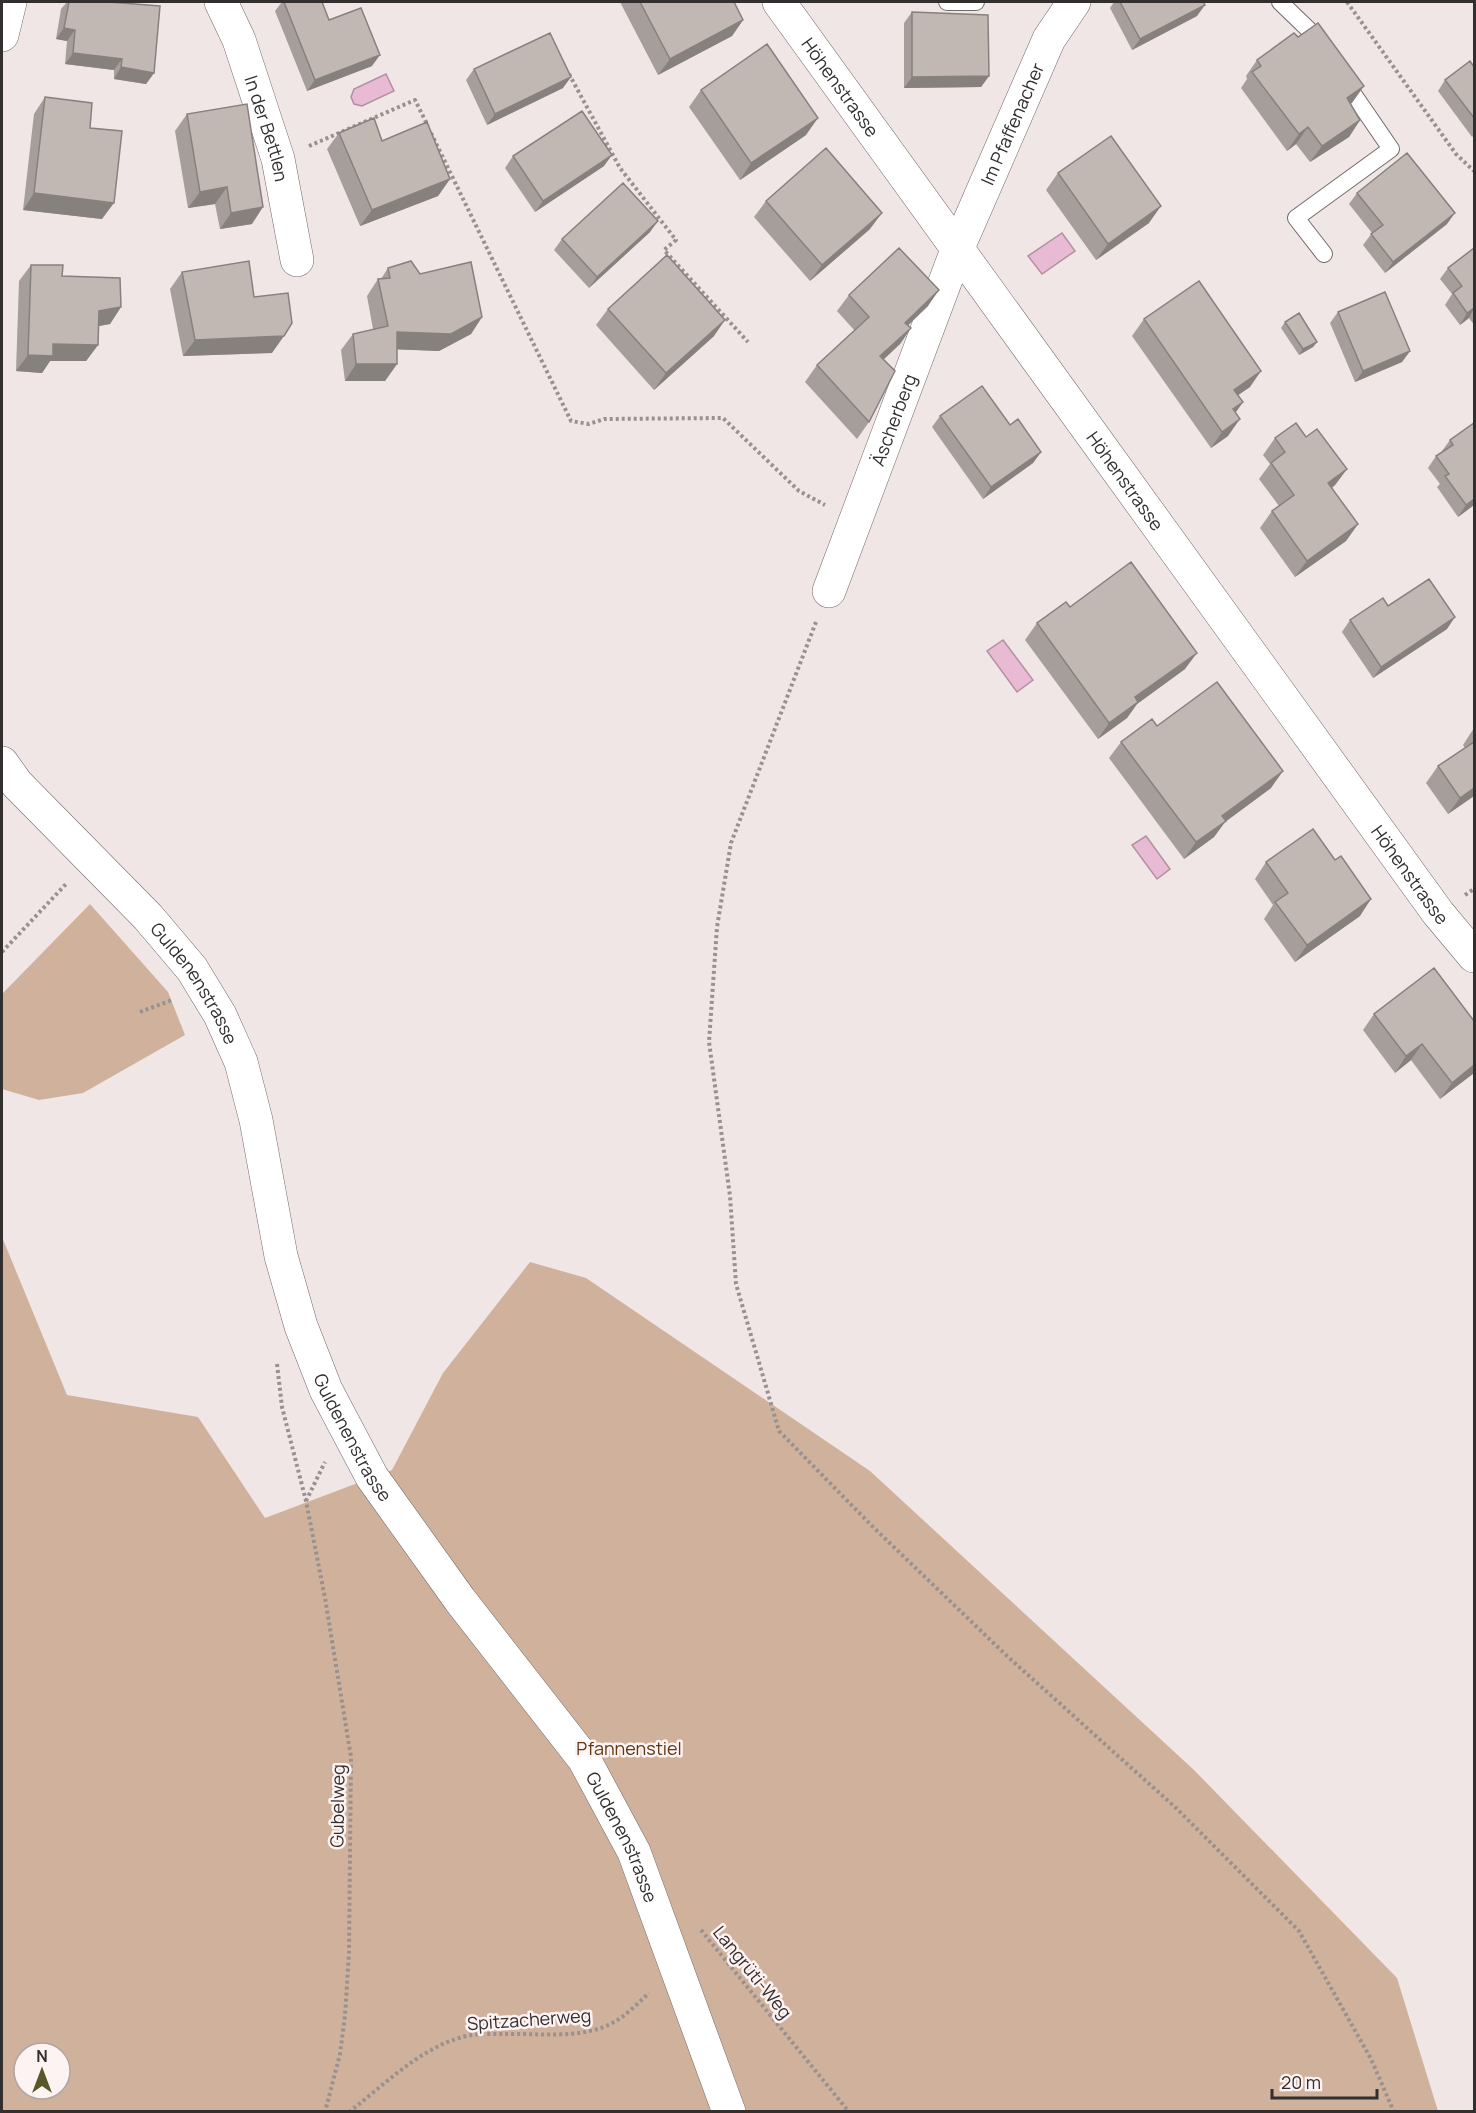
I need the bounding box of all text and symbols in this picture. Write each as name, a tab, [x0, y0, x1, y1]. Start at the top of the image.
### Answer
street label: Höhenstrasse	[797, 33, 885, 141]
street label: Im Pfaffenacher	[975, 58, 1049, 189]
street label: In der Bettlen	[239, 72, 294, 184]
street label: Äscherberg	[865, 370, 922, 469]
street label: Höhenstrasse	[1081, 426, 1169, 535]
street label: Höhenstrasse	[1366, 820, 1454, 929]
street label: Guldenenstrasse	[145, 917, 243, 1048]
street label: Guldenenstrasse	[309, 1370, 398, 1506]
park label: Pfannenstiel	[576, 1736, 682, 1760]
street label: Gubelweg	[324, 1764, 350, 1848]
street label: Guldenenstrasse	[581, 1767, 663, 1906]
street label: Langrüti-Weg	[708, 1921, 798, 2023]
street label: Spitzacherweg	[466, 2003, 592, 2035]
north arrow	[12, 2041, 72, 2101]
text: N	[36, 2045, 48, 2067]
scale bar	[1272, 2062, 1377, 2100]
text: 20 m	[1281, 2070, 1321, 2094]

